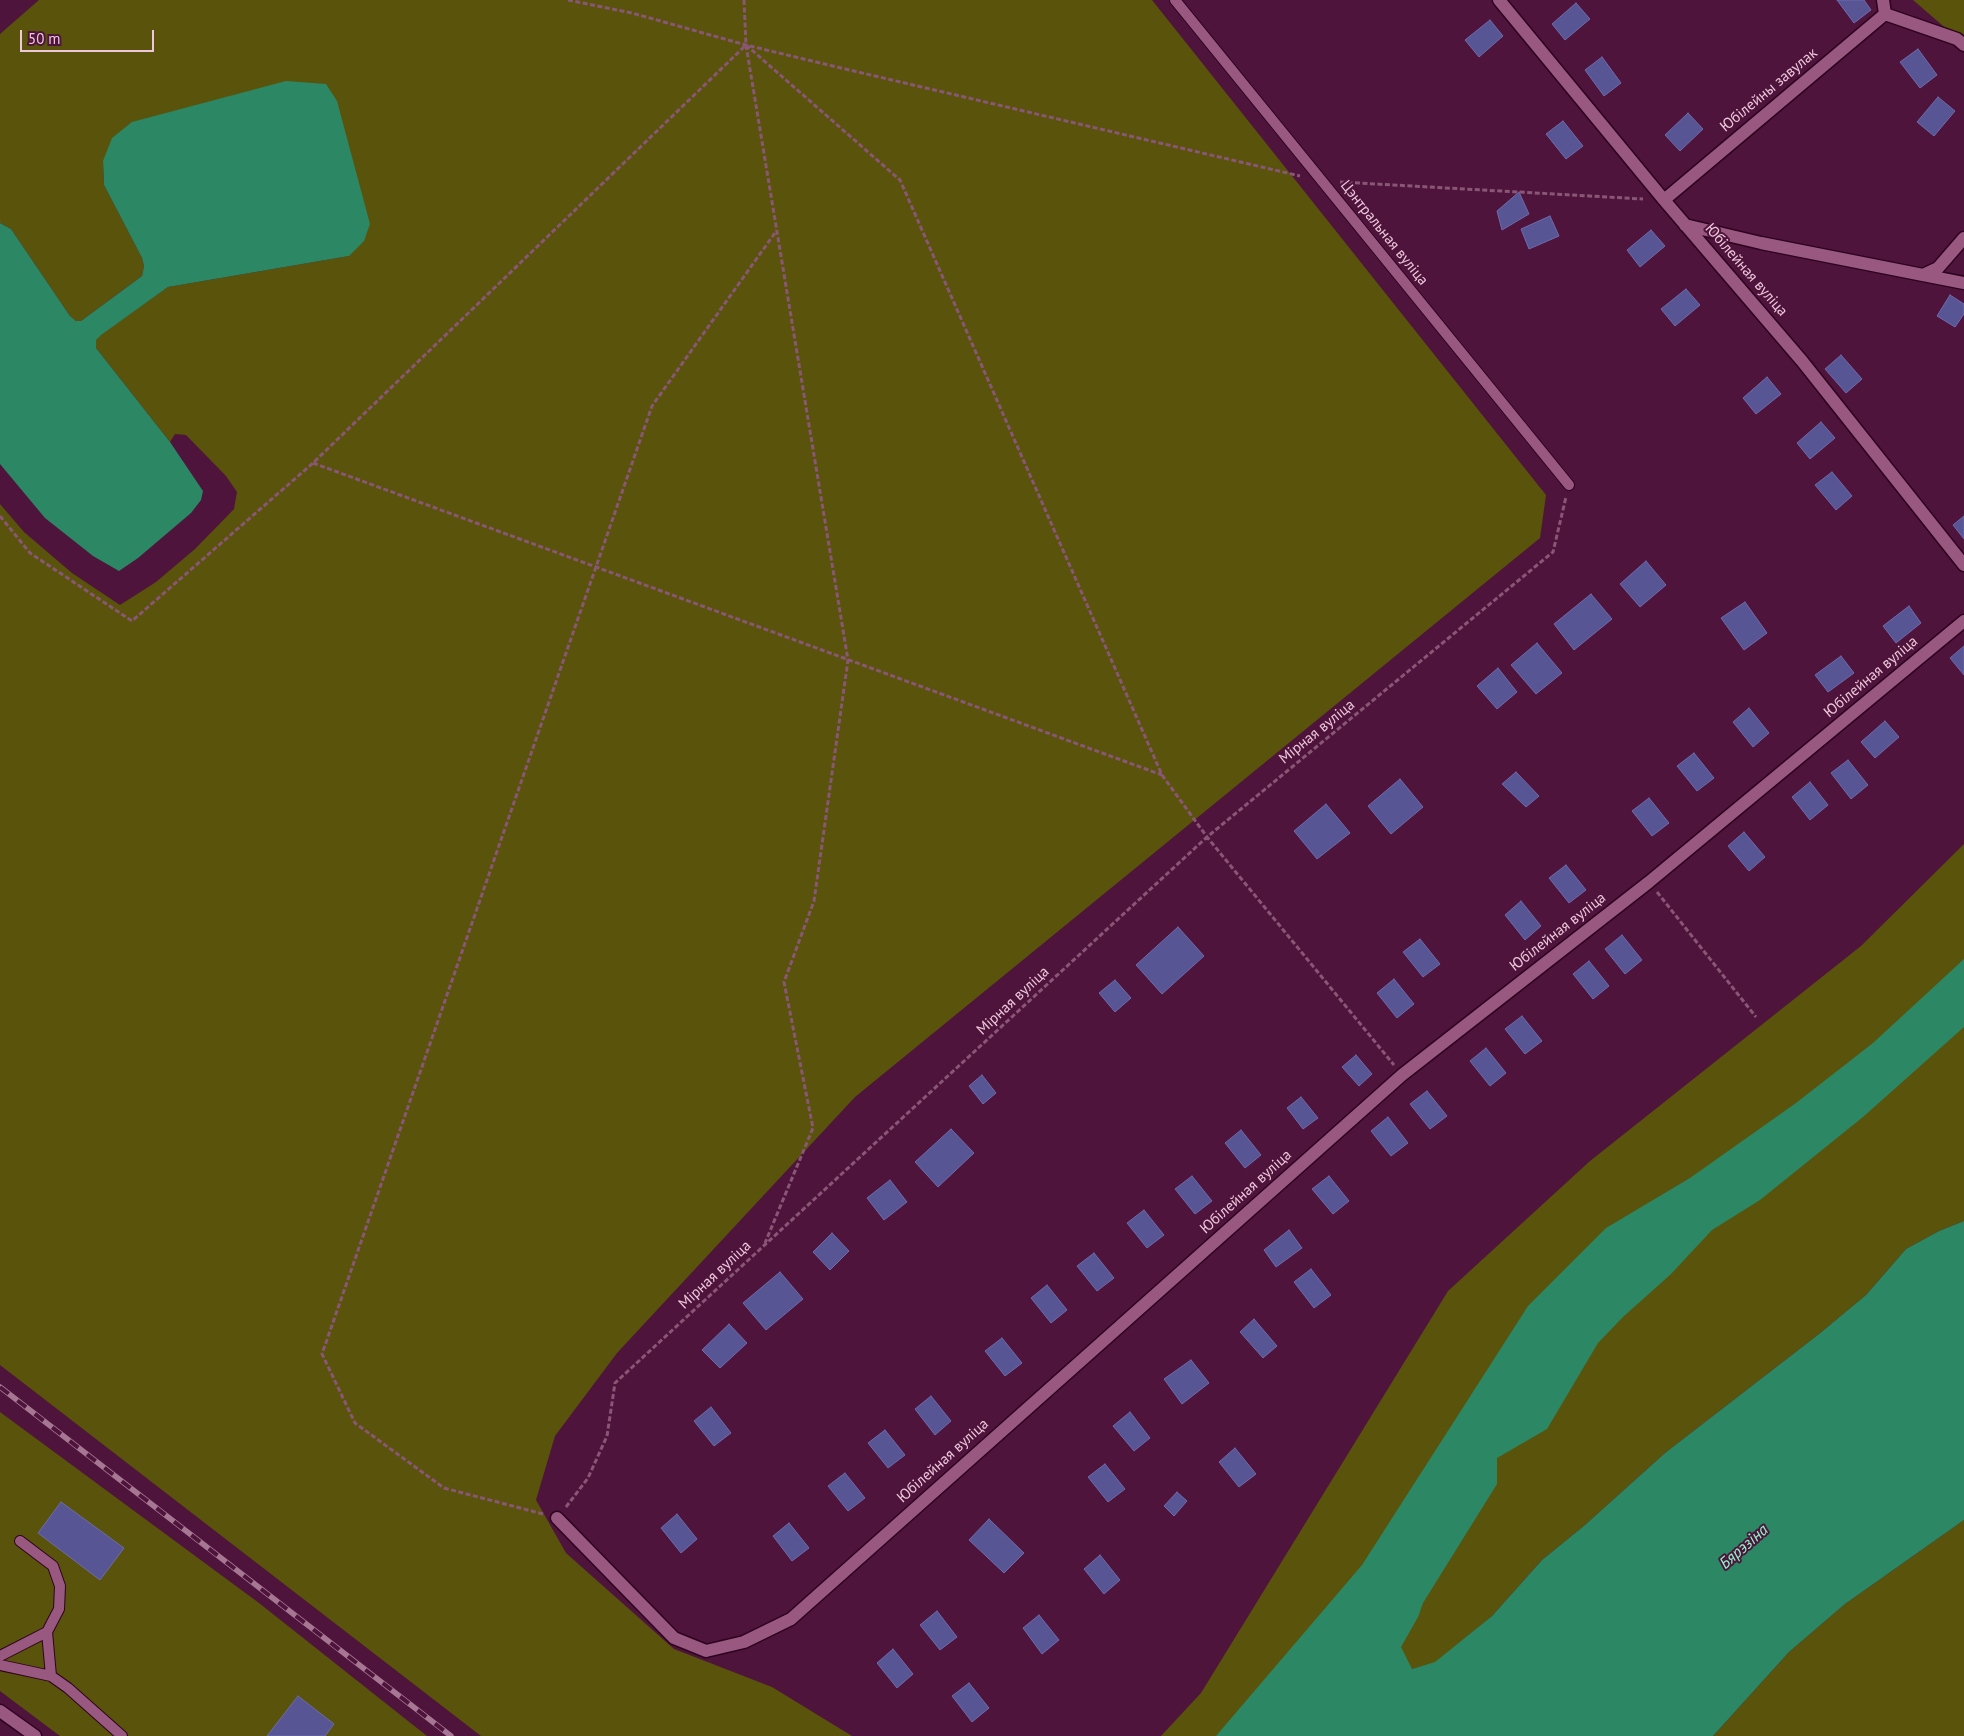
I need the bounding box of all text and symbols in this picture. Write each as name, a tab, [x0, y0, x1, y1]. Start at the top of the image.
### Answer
scale bar	[22, 20, 156, 52]
text: 50 m	[28, 29, 61, 48]
street label: Юбілейны завулак	[1717, 44, 1821, 136]
street label: Цэнтральная вуліца	[1336, 177, 1432, 289]
street label: Юбілейная вуліца	[1701, 220, 1791, 320]
street label: Юбілейная вуліца	[1820, 633, 1922, 721]
street label: Мірная вуліца	[1276, 696, 1358, 768]
street label: Юбілейная вуліца	[1506, 889, 1610, 975]
street label: Мірная вуліца	[973, 963, 1053, 1039]
street label: Юбілейная вуліца	[1197, 1146, 1295, 1238]
street label: Мірная вуліца	[675, 1237, 755, 1313]
street label: Юбілейная вуліца	[894, 1415, 992, 1507]
water label: Бярэзіна	[1716, 1521, 1772, 1573]

